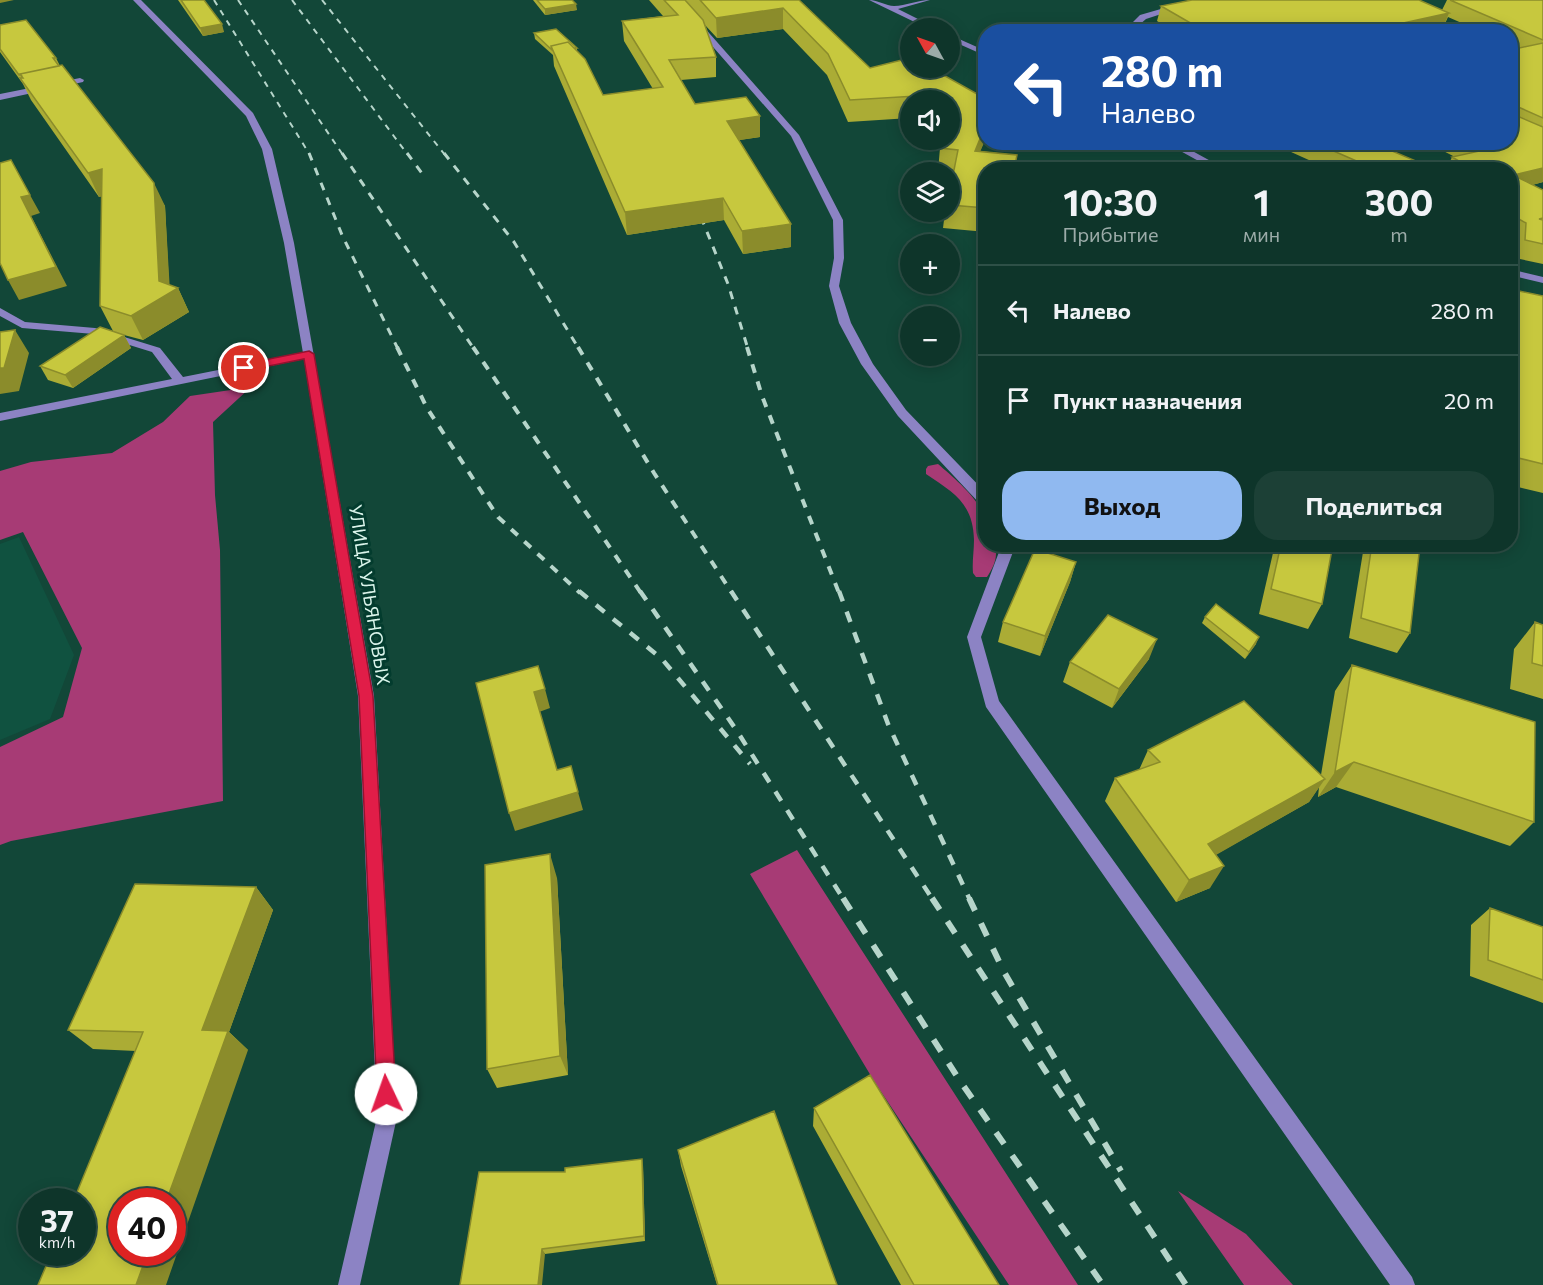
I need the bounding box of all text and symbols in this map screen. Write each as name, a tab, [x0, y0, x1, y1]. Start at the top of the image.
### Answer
north arrow	[900, 18, 960, 78]
map controls	[900, 18, 960, 366]
text: 280 m	[1101, 44, 1223, 96]
icon: left	[1002, 48, 1080, 126]
button: sound	[900, 90, 960, 150]
text: Налево	[1101, 96, 1196, 129]
button: layers	[900, 162, 960, 222]
text: 10:30	[1063, 179, 1158, 223]
text: 1	[1253, 179, 1270, 223]
text: 300	[1365, 179, 1433, 223]
text: Прибытие	[1062, 222, 1159, 246]
text: мин	[1243, 222, 1280, 246]
text: m	[1390, 222, 1408, 246]
button: +	[900, 234, 960, 294]
icon: left	[1002, 294, 1035, 327]
text: Налево	[1053, 297, 1131, 324]
text: 280 m	[1431, 297, 1494, 324]
button: −	[900, 306, 960, 366]
pin	[218, 342, 269, 393]
icon: arrive	[227, 351, 260, 384]
icon: arrive	[1002, 384, 1035, 417]
text: Пункт назначения	[1053, 387, 1242, 414]
text: 20 m	[1444, 387, 1494, 414]
button: Выход	[1002, 471, 1242, 540]
button: Поделиться	[1254, 471, 1494, 540]
street label: УЛИЦА УЛЬЯНОВЫХ	[345, 503, 395, 687]
position arrow	[354, 1062, 418, 1126]
speed limit sign: 40	[108, 1188, 186, 1266]
text: 37	[40, 1201, 74, 1238]
text: km/h	[39, 1233, 75, 1251]

